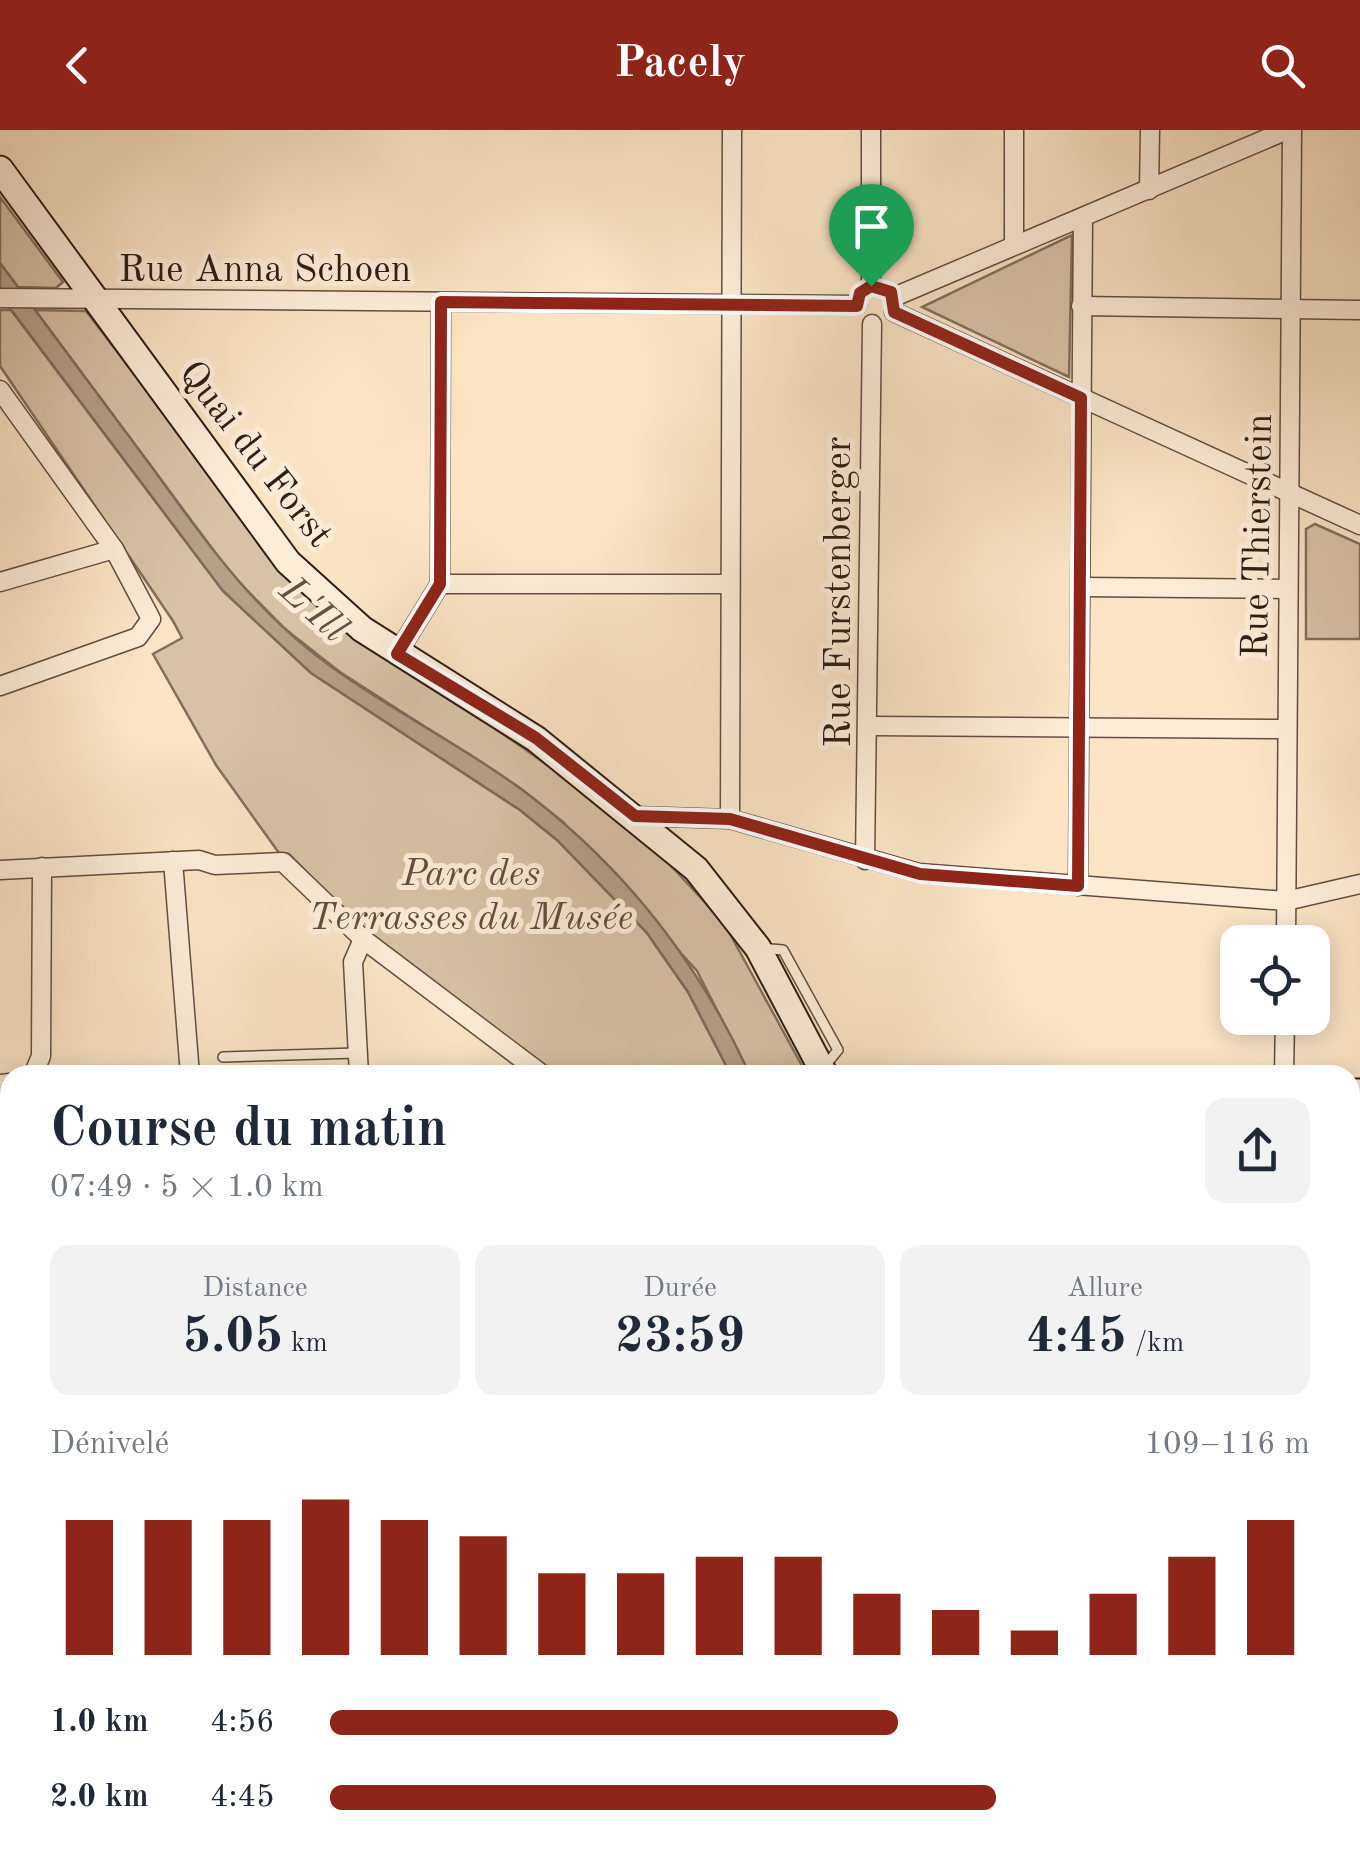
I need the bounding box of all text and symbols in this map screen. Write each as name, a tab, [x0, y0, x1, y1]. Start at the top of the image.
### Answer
icon: back	[50, 38, 105, 93]
icon: search	[1255, 38, 1310, 93]
text: Pacely	[614, 42, 746, 87]
pin	[829, 184, 914, 287]
icon: arrive	[844, 199, 899, 254]
street label: Rue Anna Schoen	[119, 252, 411, 290]
street label: Quai du Forst	[171, 355, 339, 555]
street label: Rue Thierstein	[1238, 413, 1280, 659]
street label: Rue Furstenberger	[821, 436, 859, 748]
water label: L'Ill	[270, 570, 354, 652]
park label: Parc des Terrasses du Musée	[309, 856, 633, 938]
map controls	[1220, 925, 1330, 1035]
button: locate	[1220, 925, 1330, 1035]
button: share	[1205, 1098, 1310, 1203]
text: Course du matin	[50, 1103, 447, 1158]
text: 07:49 · 5 × 1.0 km	[50, 1172, 324, 1204]
text: Distance	[202, 1275, 308, 1303]
text: Durée	[643, 1275, 717, 1303]
text: Allure	[1067, 1275, 1143, 1303]
text: 5.05	[182, 1313, 283, 1363]
text: 23:59	[615, 1313, 745, 1363]
text: 4:45	[1026, 1313, 1127, 1363]
text: km	[283, 1330, 328, 1358]
text: /km	[1127, 1330, 1184, 1358]
text: Dénivelé	[50, 1429, 169, 1461]
text: 109–116 m	[1144, 1429, 1310, 1461]
text: 1.0 km	[50, 1707, 149, 1739]
text: 4:56	[210, 1707, 275, 1739]
text: 2.0 km	[50, 1782, 149, 1814]
text: 4:45	[210, 1782, 275, 1814]

